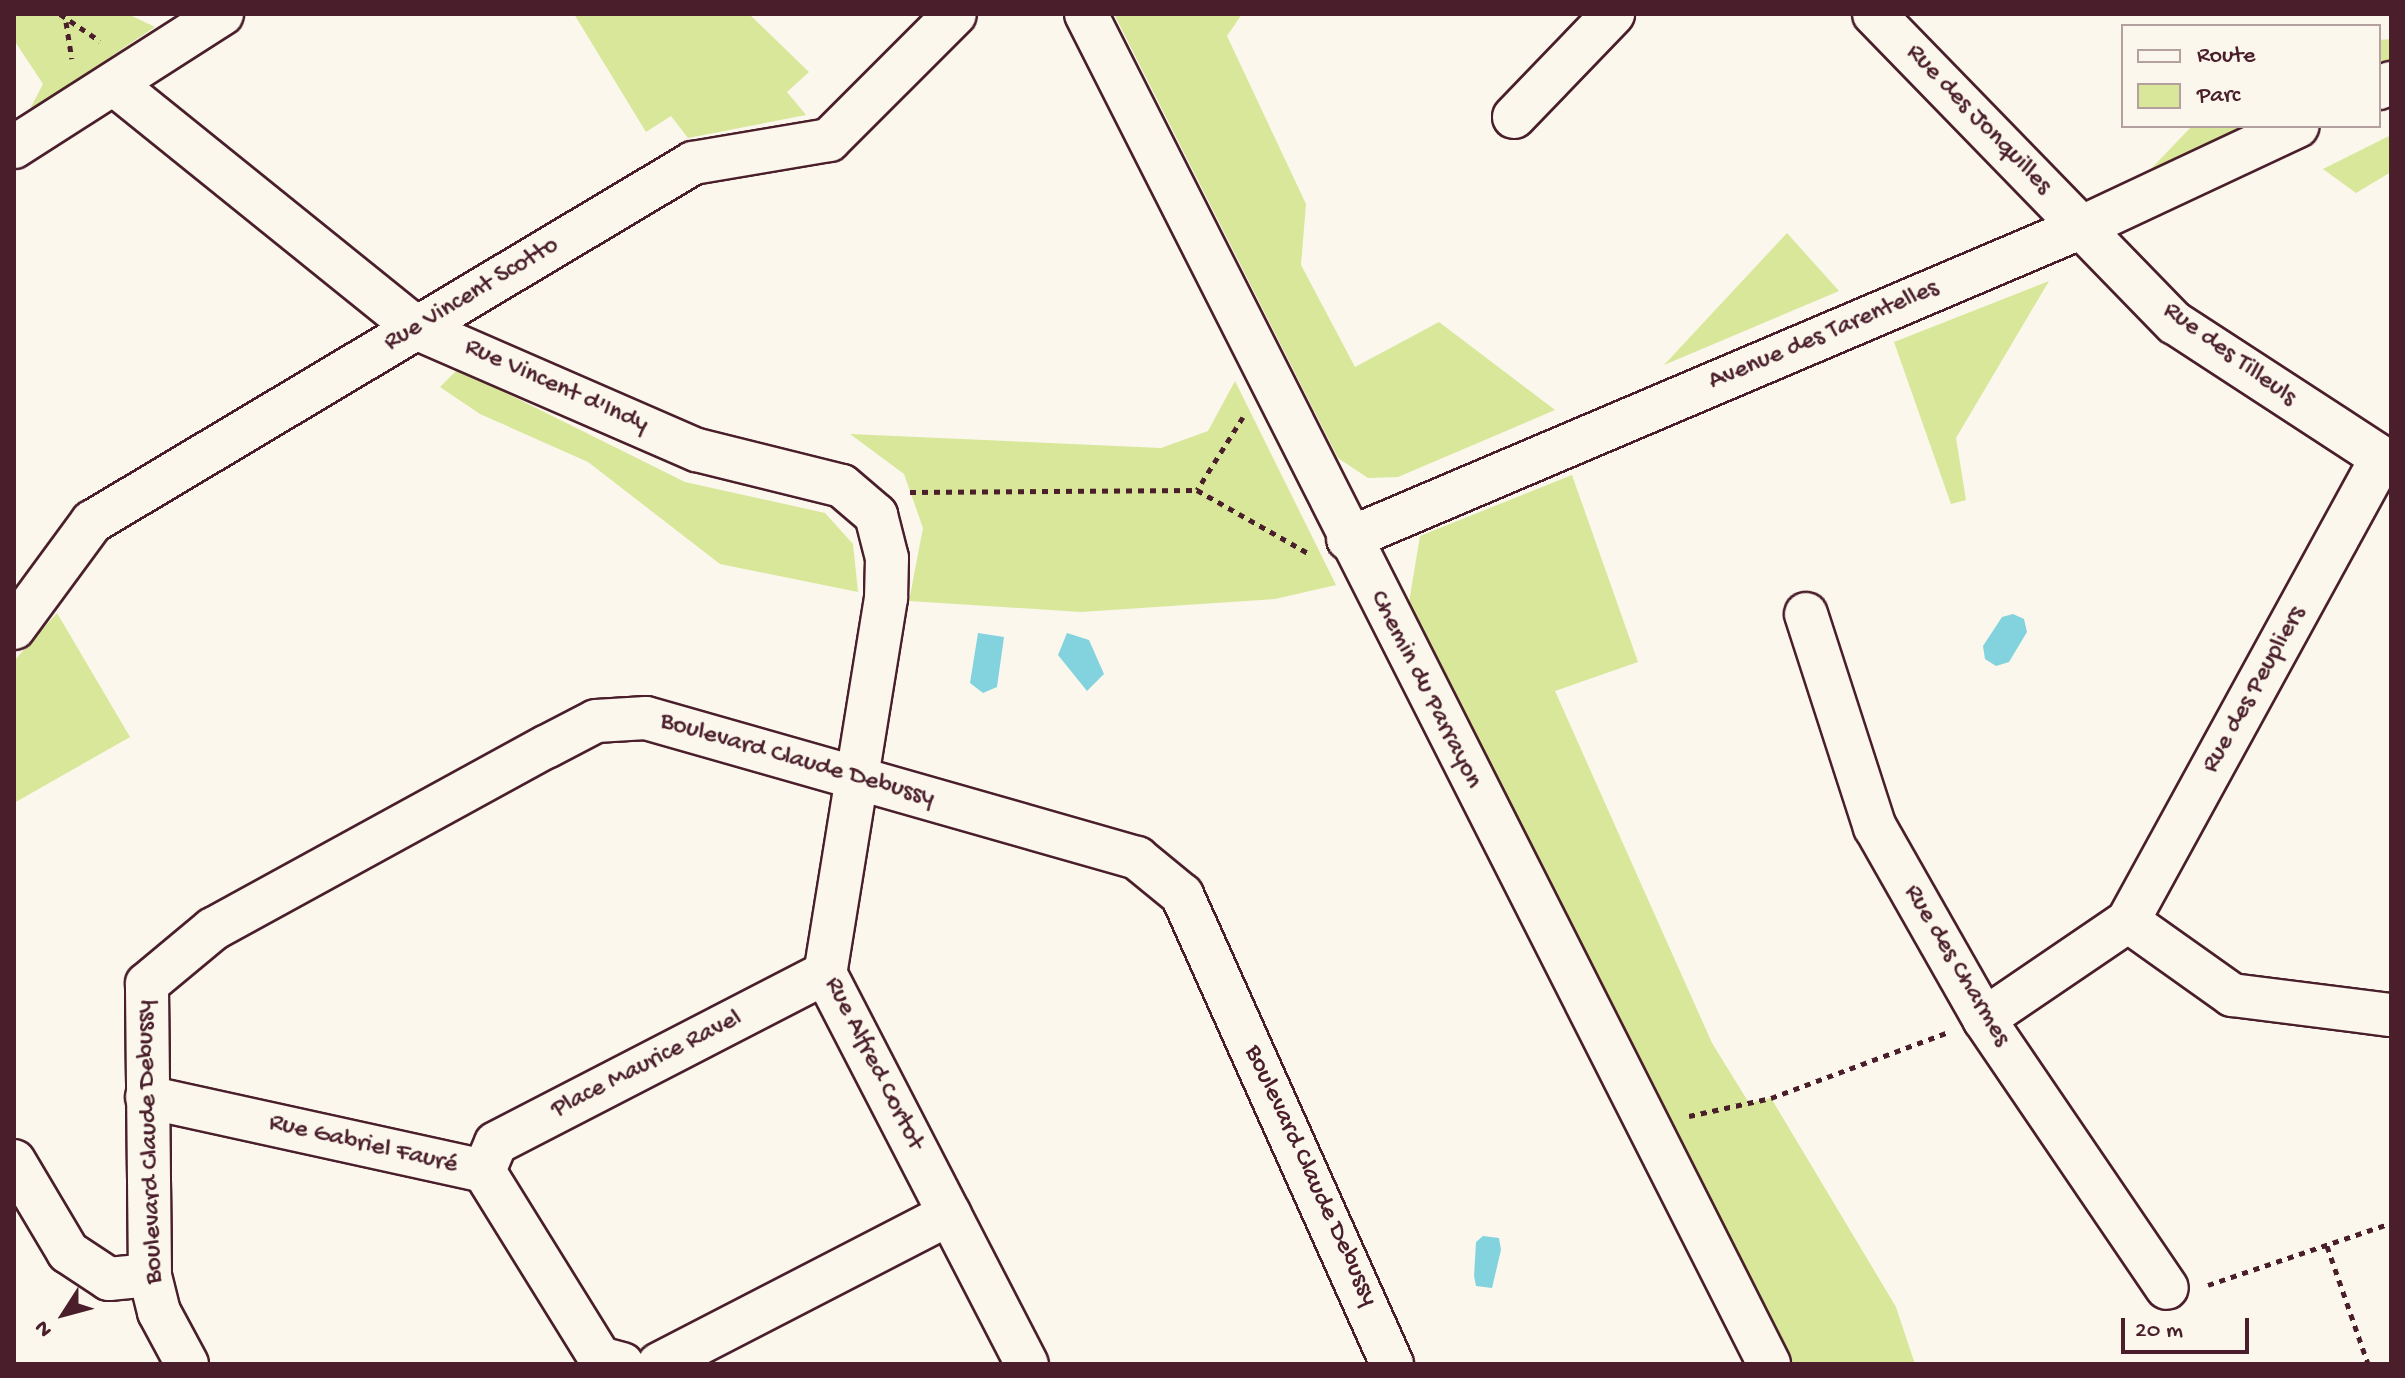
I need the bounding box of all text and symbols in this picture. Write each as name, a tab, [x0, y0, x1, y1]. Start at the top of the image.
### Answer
legend	[2121, 24, 2381, 128]
street label: Rue des Jonquilles	[1898, 38, 2058, 202]
text: Route	[2197, 42, 2255, 71]
text: Parc	[2197, 82, 2240, 111]
street label: Rue Vincent Scotto	[379, 231, 565, 359]
street label: Avenue des Tarentelles	[1704, 273, 1944, 399]
street label: Rue des Tilleuls	[2156, 296, 2302, 414]
street label: Rue Vincent d'Indy	[459, 333, 653, 441]
street label: Chemin du Parrayon	[1362, 586, 1488, 794]
street label: Rue des Peupliers	[2196, 601, 2314, 779]
street label: Boulevard Claude Debussy	[656, 707, 938, 815]
street label: Rue des Charmes	[1896, 880, 2016, 1052]
street label: Rue Alfred Cortot	[816, 972, 930, 1156]
street label: Boulevard Claude Debussy	[130, 999, 172, 1285]
street label: Place Maurice Ravel	[547, 1004, 747, 1126]
street label: Boulevard Claude Debussy	[1236, 1041, 1384, 1311]
street label: Rue Gabriel Fauré	[266, 1108, 460, 1182]
north arrow	[24, 1274, 104, 1354]
scale bar	[2125, 1302, 2253, 1352]
text: N	[30, 1315, 59, 1342]
text: 20 m	[2135, 1317, 2183, 1346]

